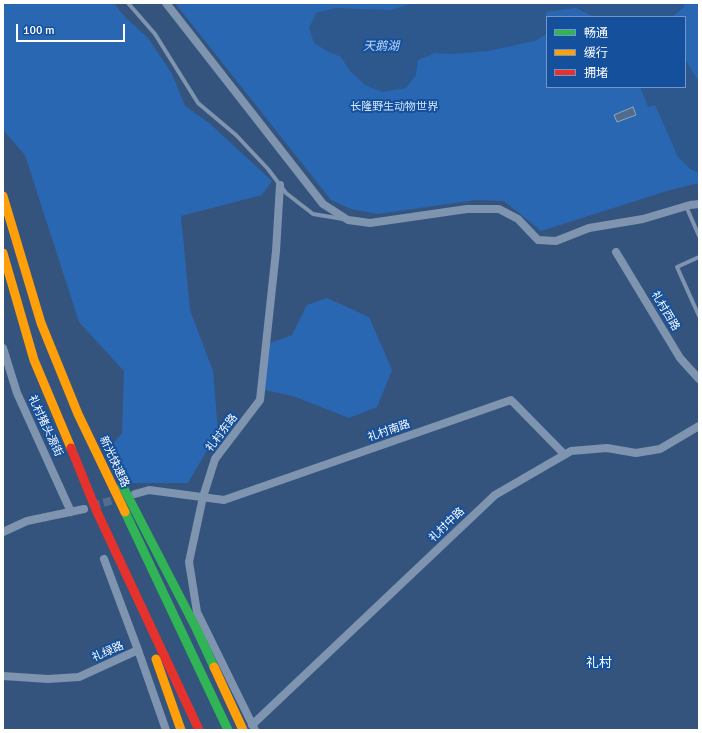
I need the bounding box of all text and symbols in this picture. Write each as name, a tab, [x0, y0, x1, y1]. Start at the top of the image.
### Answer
scale bar	[18, 16, 127, 42]
legend	[546, 16, 686, 88]
text: 100 m	[23, 23, 55, 38]
text: 畅通	[584, 26, 608, 41]
water label: 天鹅湖	[363, 40, 399, 54]
text: 缓行	[584, 46, 608, 61]
text: 拥堵	[584, 66, 608, 81]
park label: 长隆野生动物世界	[350, 100, 438, 114]
street label: 礼村西路	[648, 289, 682, 333]
street label: 礼村猪头源街	[25, 393, 65, 459]
street label: 礼村东路	[203, 411, 241, 455]
street label: 礼村南路	[366, 418, 412, 444]
street label: 新光快速路	[96, 434, 132, 490]
street label: 礼村中路	[427, 505, 467, 545]
street label: 礼绿路	[90, 639, 126, 665]
district label: 礼村	[586, 656, 612, 672]

